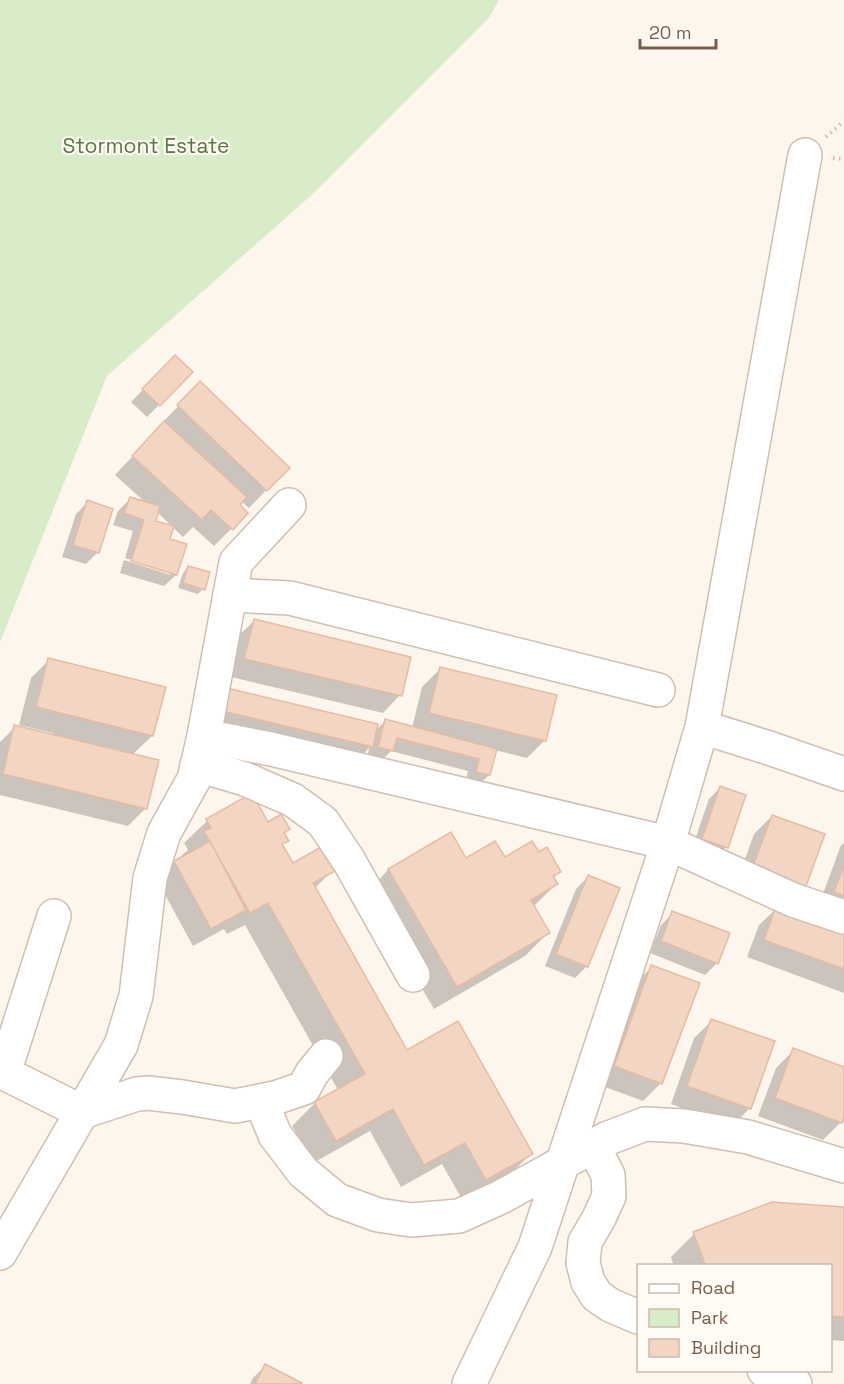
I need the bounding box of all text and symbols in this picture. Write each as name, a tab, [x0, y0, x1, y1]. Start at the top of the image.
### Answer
scale bar	[640, 12, 716, 50]
text: 20 m	[649, 21, 692, 44]
park label: Stormont Estate	[62, 132, 230, 159]
legend	[637, 1264, 832, 1372]
text: Road	[691, 1276, 735, 1299]
text: Park	[691, 1306, 729, 1329]
text: Building	[691, 1336, 761, 1359]

